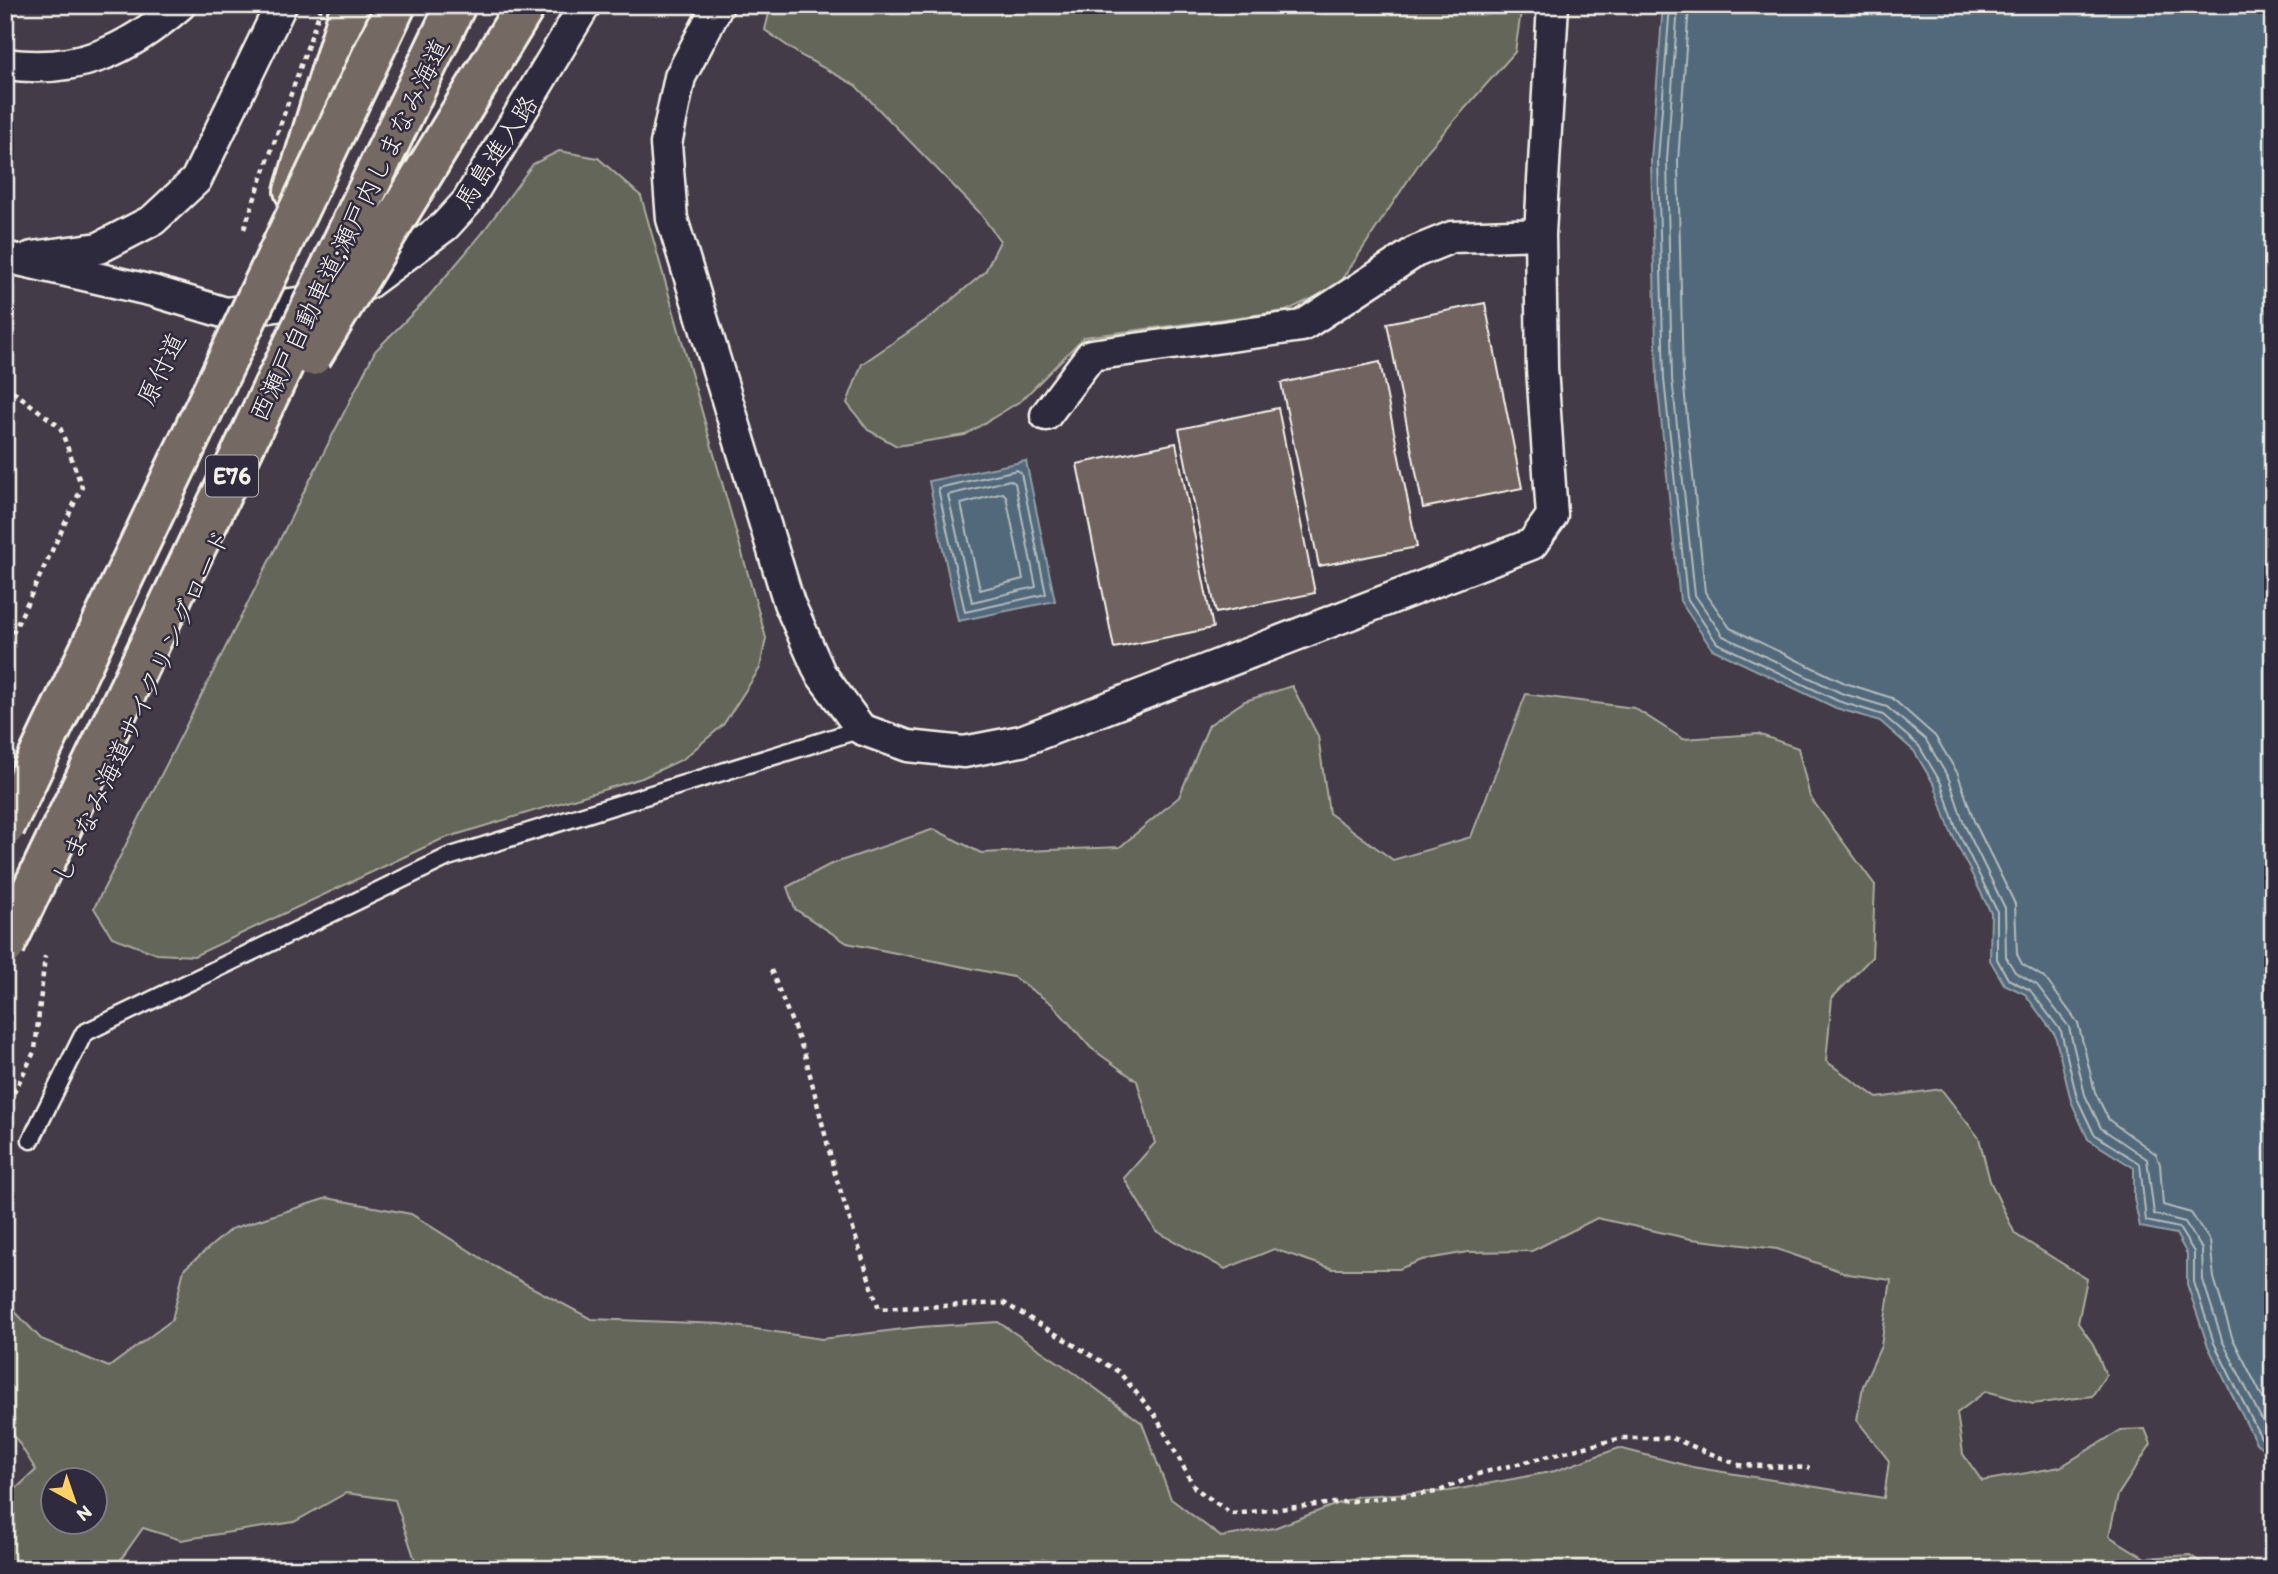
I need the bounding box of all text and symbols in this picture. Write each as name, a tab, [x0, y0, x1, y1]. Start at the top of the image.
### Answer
street label: 西瀬戸自動車道;瀬戸内しまなみ海道	[242, 33, 456, 427]
street label: 馬島進入路	[447, 89, 545, 215]
street label: 原付道	[130, 327, 192, 411]
road number: E76	[206, 456, 258, 496]
street label: しまなみ海道サイクリングロード	[45, 524, 237, 888]
north arrow	[38, 1466, 108, 1536]
text: N	[72, 1501, 97, 1527]

